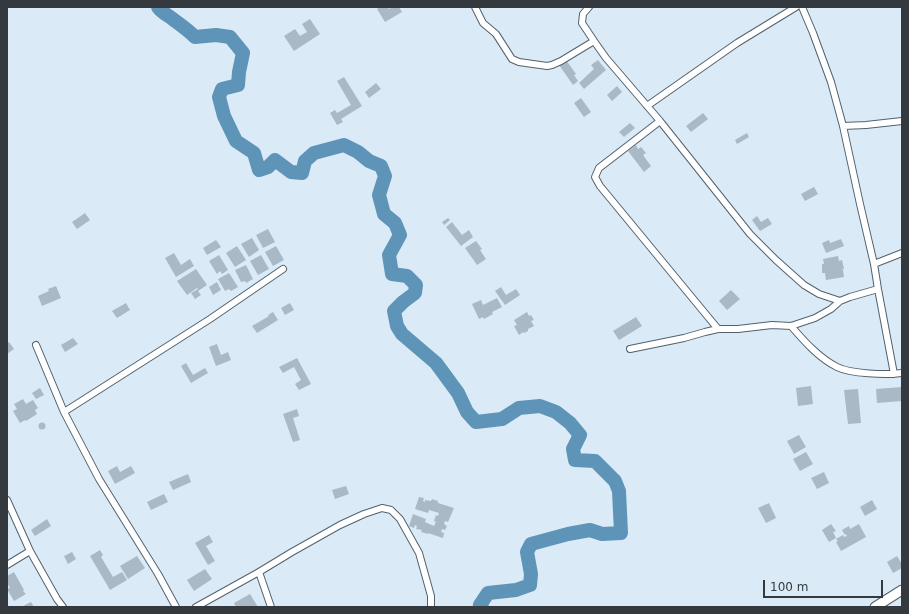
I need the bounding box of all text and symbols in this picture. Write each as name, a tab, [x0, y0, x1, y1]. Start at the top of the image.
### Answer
scale bar	[765, 572, 885, 598]
text: 100 m	[770, 580, 808, 594]

